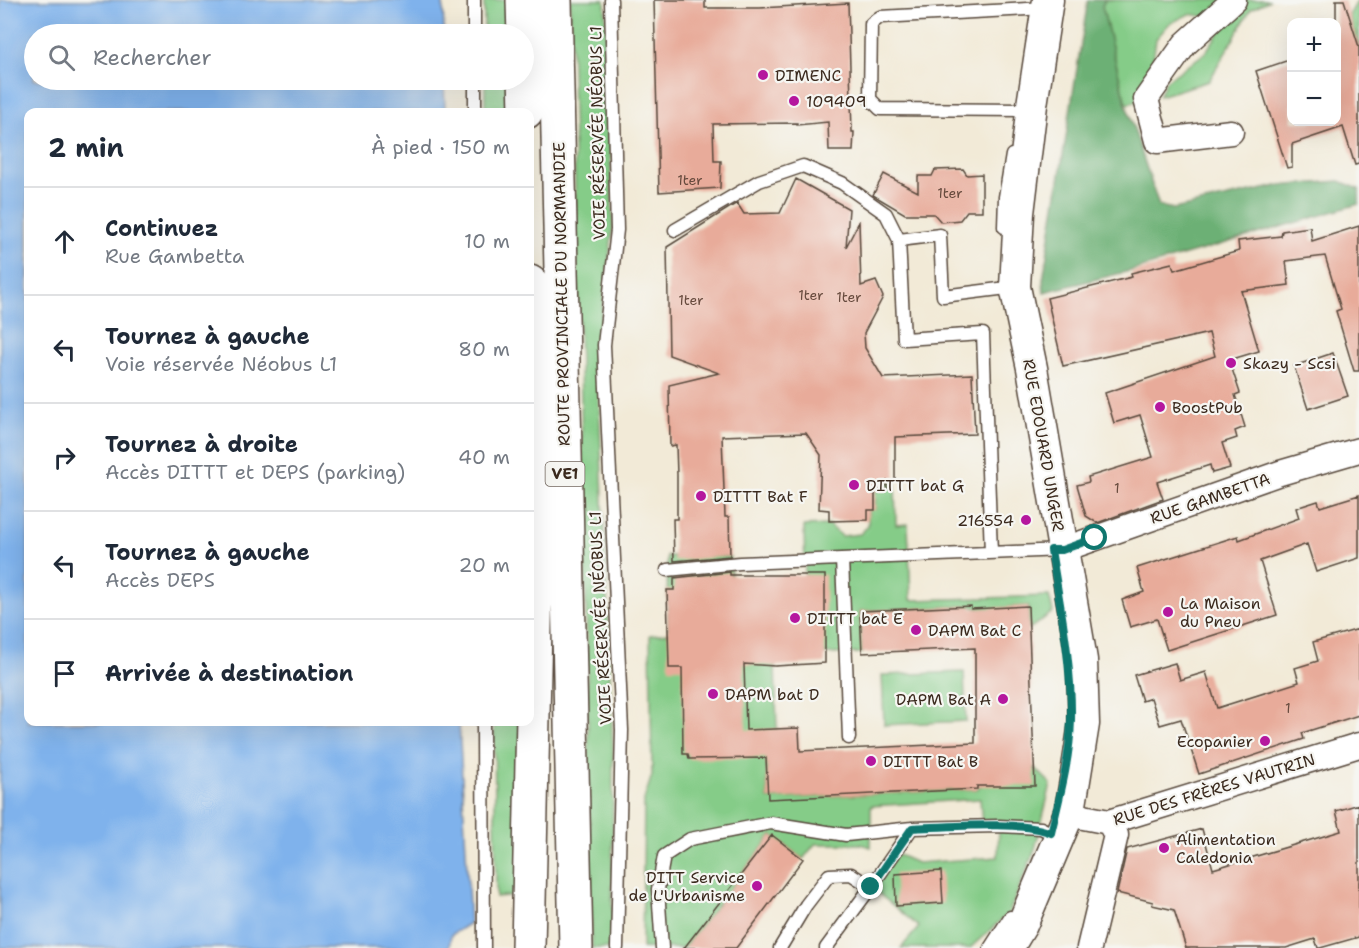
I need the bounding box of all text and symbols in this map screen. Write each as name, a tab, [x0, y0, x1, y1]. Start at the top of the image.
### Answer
map controls	[1287, 18, 1341, 126]
button: +	[1287, 18, 1341, 72]
search box	[24, 24, 534, 90]
street label: VOIE RÉSERVÉE NÉOBUS L1	[585, 26, 610, 240]
icon: search	[45, 41, 78, 74]
text: Rechercher	[93, 43, 212, 72]
place label: DIMENC	[775, 65, 841, 86]
marker: DIMENC	[756, 68, 770, 82]
button: −	[1287, 72, 1341, 126]
place label: 109409	[806, 91, 867, 112]
marker: 109409	[787, 94, 801, 108]
text: 2 min	[48, 130, 124, 165]
text: À pied · 150 m	[371, 134, 510, 160]
street label: ROUTE PROVINCIALE DU NORMANDIE	[548, 142, 575, 446]
house number: 1ter	[677, 171, 703, 189]
house number: 1ter	[937, 184, 963, 202]
text: Continuez	[105, 214, 218, 243]
icon: ahead	[48, 225, 81, 258]
text: 10 m	[464, 228, 510, 254]
text: Rue Gambetta	[105, 243, 244, 269]
house number: 1ter	[798, 286, 824, 304]
house number: 1ter	[836, 288, 862, 306]
house number: 1ter	[678, 291, 704, 309]
text: Tournez à gauche	[105, 322, 310, 351]
icon: left	[48, 333, 81, 366]
text: 80 m	[458, 336, 510, 362]
text: Voie réservée Néobus L1	[105, 351, 337, 377]
place label: Skazy - Scsi	[1243, 353, 1336, 374]
marker: Skazy - Scsi	[1224, 356, 1238, 370]
street label: RUE EDOUARD UNGER	[1018, 357, 1069, 533]
place label: BoostPub	[1172, 397, 1243, 418]
marker: BoostPub	[1153, 400, 1167, 414]
text: Tournez à droite	[105, 430, 298, 459]
icon: right	[48, 441, 81, 474]
text: 40 m	[458, 444, 510, 470]
text: Accès DITTT et DEPS (parking)	[105, 459, 405, 485]
road number: VE1	[546, 462, 584, 486]
street label: RUE GAMBETTA	[1147, 468, 1273, 529]
place label: DITTT bat G	[866, 475, 964, 496]
marker: DITTT bat G	[847, 478, 861, 492]
house number: 1	[1114, 479, 1120, 497]
place label: DITTT Bat F	[713, 486, 808, 507]
marker: DITTT Bat F	[694, 489, 708, 503]
street label: VOIE RÉSERVÉE NÉOBUS L1	[584, 510, 617, 725]
place label: 216554	[957, 510, 1014, 531]
marker: 216554	[1019, 513, 1033, 527]
route start	[1081, 524, 1107, 550]
text: Tournez à gauche	[105, 538, 310, 567]
icon: left	[48, 549, 81, 582]
text: 20 m	[459, 552, 510, 578]
text: Accès DEPS	[105, 567, 215, 593]
place label: La Maison du Pneu	[1180, 593, 1261, 632]
marker: La Maison du Pneu	[1161, 605, 1175, 619]
place label: DITTT bat E	[807, 608, 903, 629]
marker: DITTT bat E	[788, 611, 802, 625]
place label: DAPM Bat C	[928, 620, 1022, 641]
marker: DAPM Bat C	[909, 623, 923, 637]
icon: arrive	[48, 657, 81, 690]
text: Arrivée à destination	[105, 659, 353, 688]
place label: DAPM bat D	[725, 684, 819, 705]
marker: DAPM bat D	[706, 687, 720, 701]
place label: DAPM Bat A	[896, 689, 991, 710]
marker: DAPM Bat A	[996, 692, 1010, 706]
house number: 1	[1285, 699, 1291, 717]
place label: Ecopanier	[1177, 731, 1253, 752]
marker: Ecopanier	[1258, 734, 1272, 748]
street label: RUE DES FRÈRES VAUTRIN	[1111, 749, 1318, 830]
place label: DITTT Bat B	[883, 751, 978, 772]
marker: DITTT Bat B	[864, 754, 878, 768]
place label: Alimentation Caledonia	[1176, 829, 1276, 868]
marker: Alimentation Caledonia	[1157, 841, 1171, 855]
place label: DITT Service de L'Urbanisme	[628, 867, 745, 906]
route end	[857, 873, 883, 899]
marker: DITT Service de L'Urbanisme	[750, 879, 764, 893]

